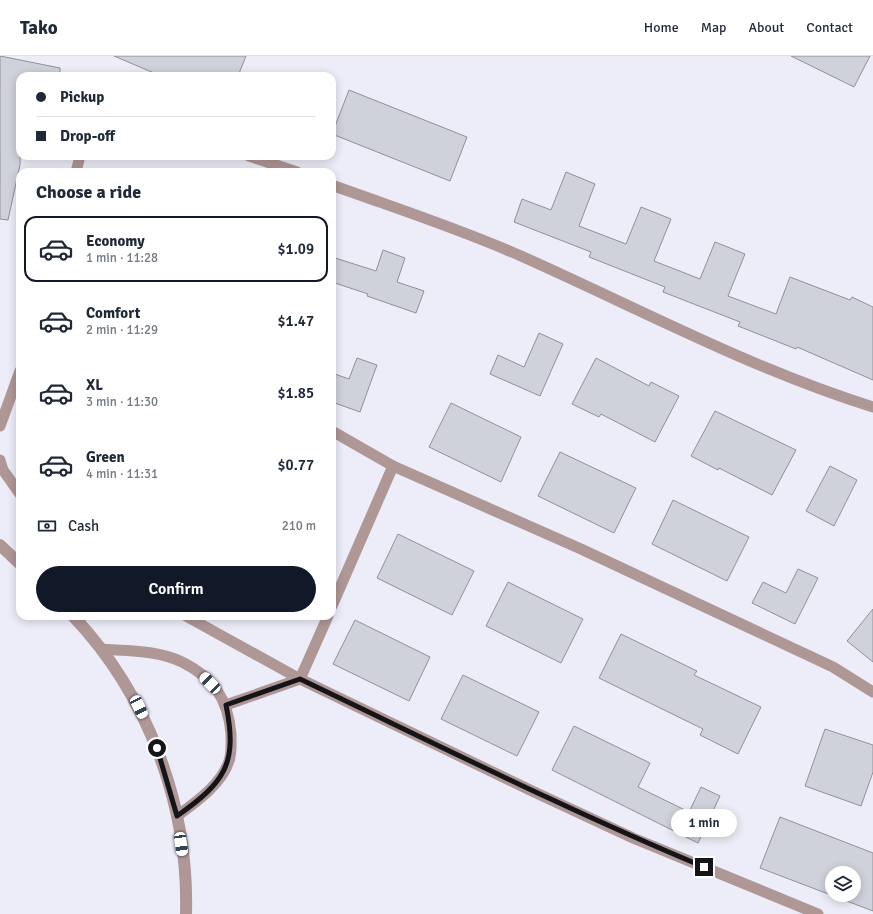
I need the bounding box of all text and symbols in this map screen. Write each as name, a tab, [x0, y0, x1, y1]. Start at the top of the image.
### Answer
text: Tako	[20, 16, 58, 40]
text: Home	[644, 19, 679, 36]
text: Map	[701, 19, 726, 36]
text: About	[748, 19, 784, 36]
text: Contact	[806, 19, 853, 36]
text: Pickup	[60, 88, 104, 106]
text: Drop-off	[60, 127, 115, 145]
text: Choose a ride	[36, 181, 141, 203]
icon: car	[38, 231, 74, 267]
text: Economy	[86, 232, 145, 250]
text: $1.09	[277, 240, 314, 258]
text: 1 min · 11:28	[86, 250, 158, 266]
icon: car	[38, 303, 74, 339]
text: Comfort	[86, 304, 140, 322]
text: $1.47	[277, 312, 314, 330]
text: 2 min · 11:29	[86, 322, 158, 338]
icon: car	[38, 375, 74, 411]
text: XL	[86, 376, 103, 394]
text: $1.85	[277, 384, 314, 402]
text: 3 min · 11:30	[86, 394, 158, 410]
icon: car	[38, 447, 74, 483]
text: Green	[86, 448, 125, 466]
text: $0.77	[277, 456, 314, 474]
text: 4 min · 11:31	[86, 466, 158, 482]
icon: cash	[36, 515, 58, 537]
text: Cash	[68, 517, 99, 535]
text: 210 m	[282, 518, 316, 534]
button: Confirm	[36, 566, 316, 612]
car	[197, 670, 223, 696]
car	[128, 694, 150, 720]
route start	[148, 739, 166, 757]
callout: 1 min	[671, 809, 737, 837]
text: 1 min	[688, 815, 720, 831]
car	[173, 831, 189, 857]
route end	[695, 858, 713, 876]
map controls	[825, 866, 861, 902]
button: layers	[825, 866, 861, 902]

